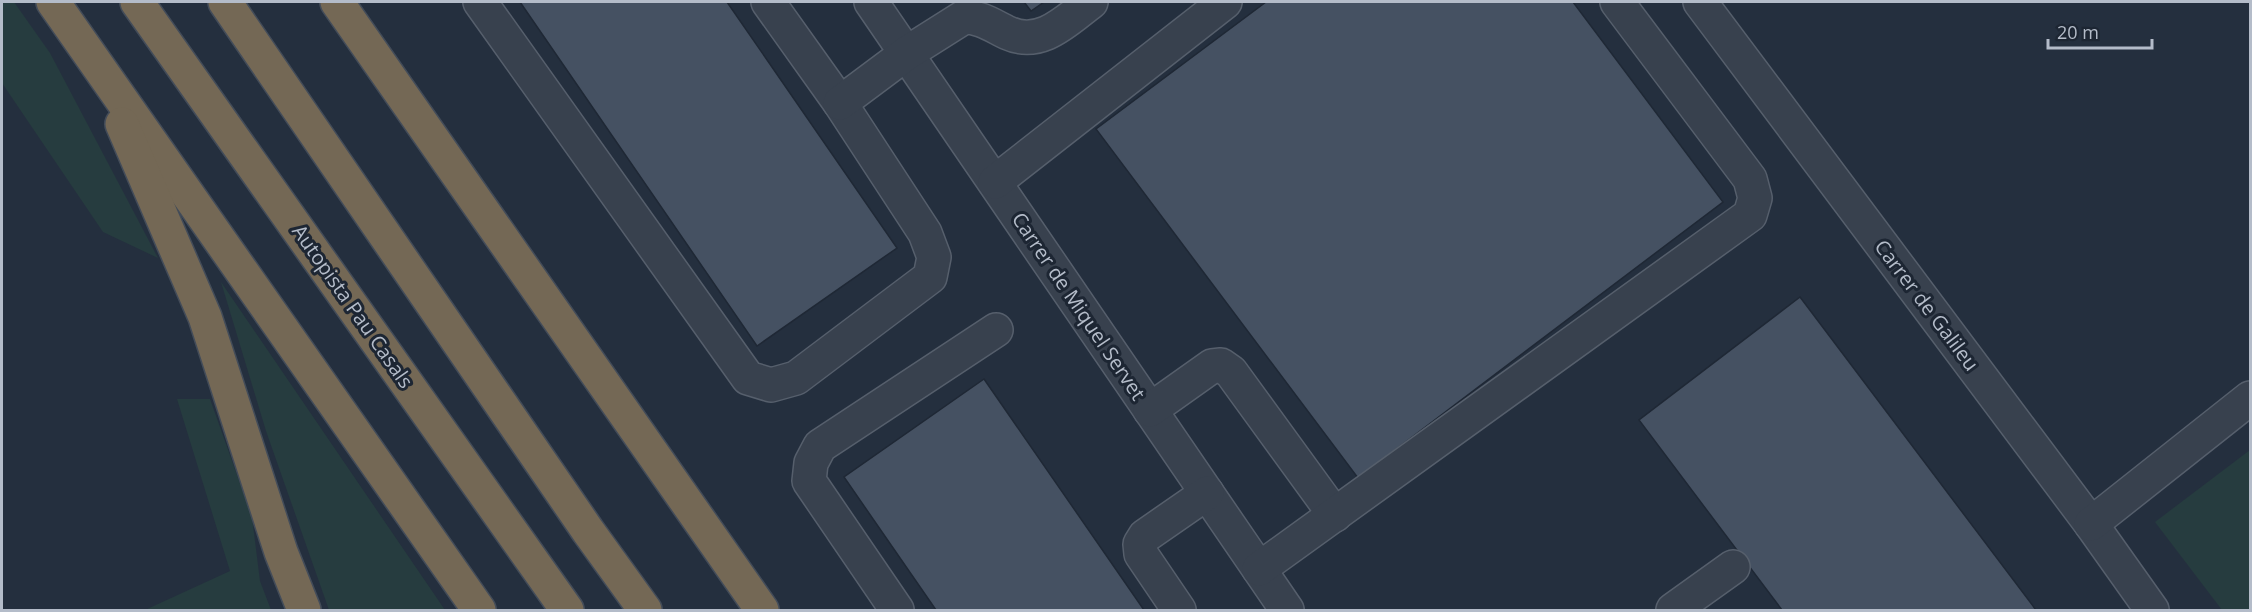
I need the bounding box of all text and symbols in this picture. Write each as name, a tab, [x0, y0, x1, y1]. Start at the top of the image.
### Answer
scale bar	[2048, 12, 2152, 50]
text: 20 m	[2057, 20, 2099, 44]
street label: Carrer de Miquel Servet	[1006, 207, 1152, 405]
street label: Autopista Pau Casals	[286, 219, 420, 393]
street label: Carrer de Galileu	[1869, 234, 1985, 376]

